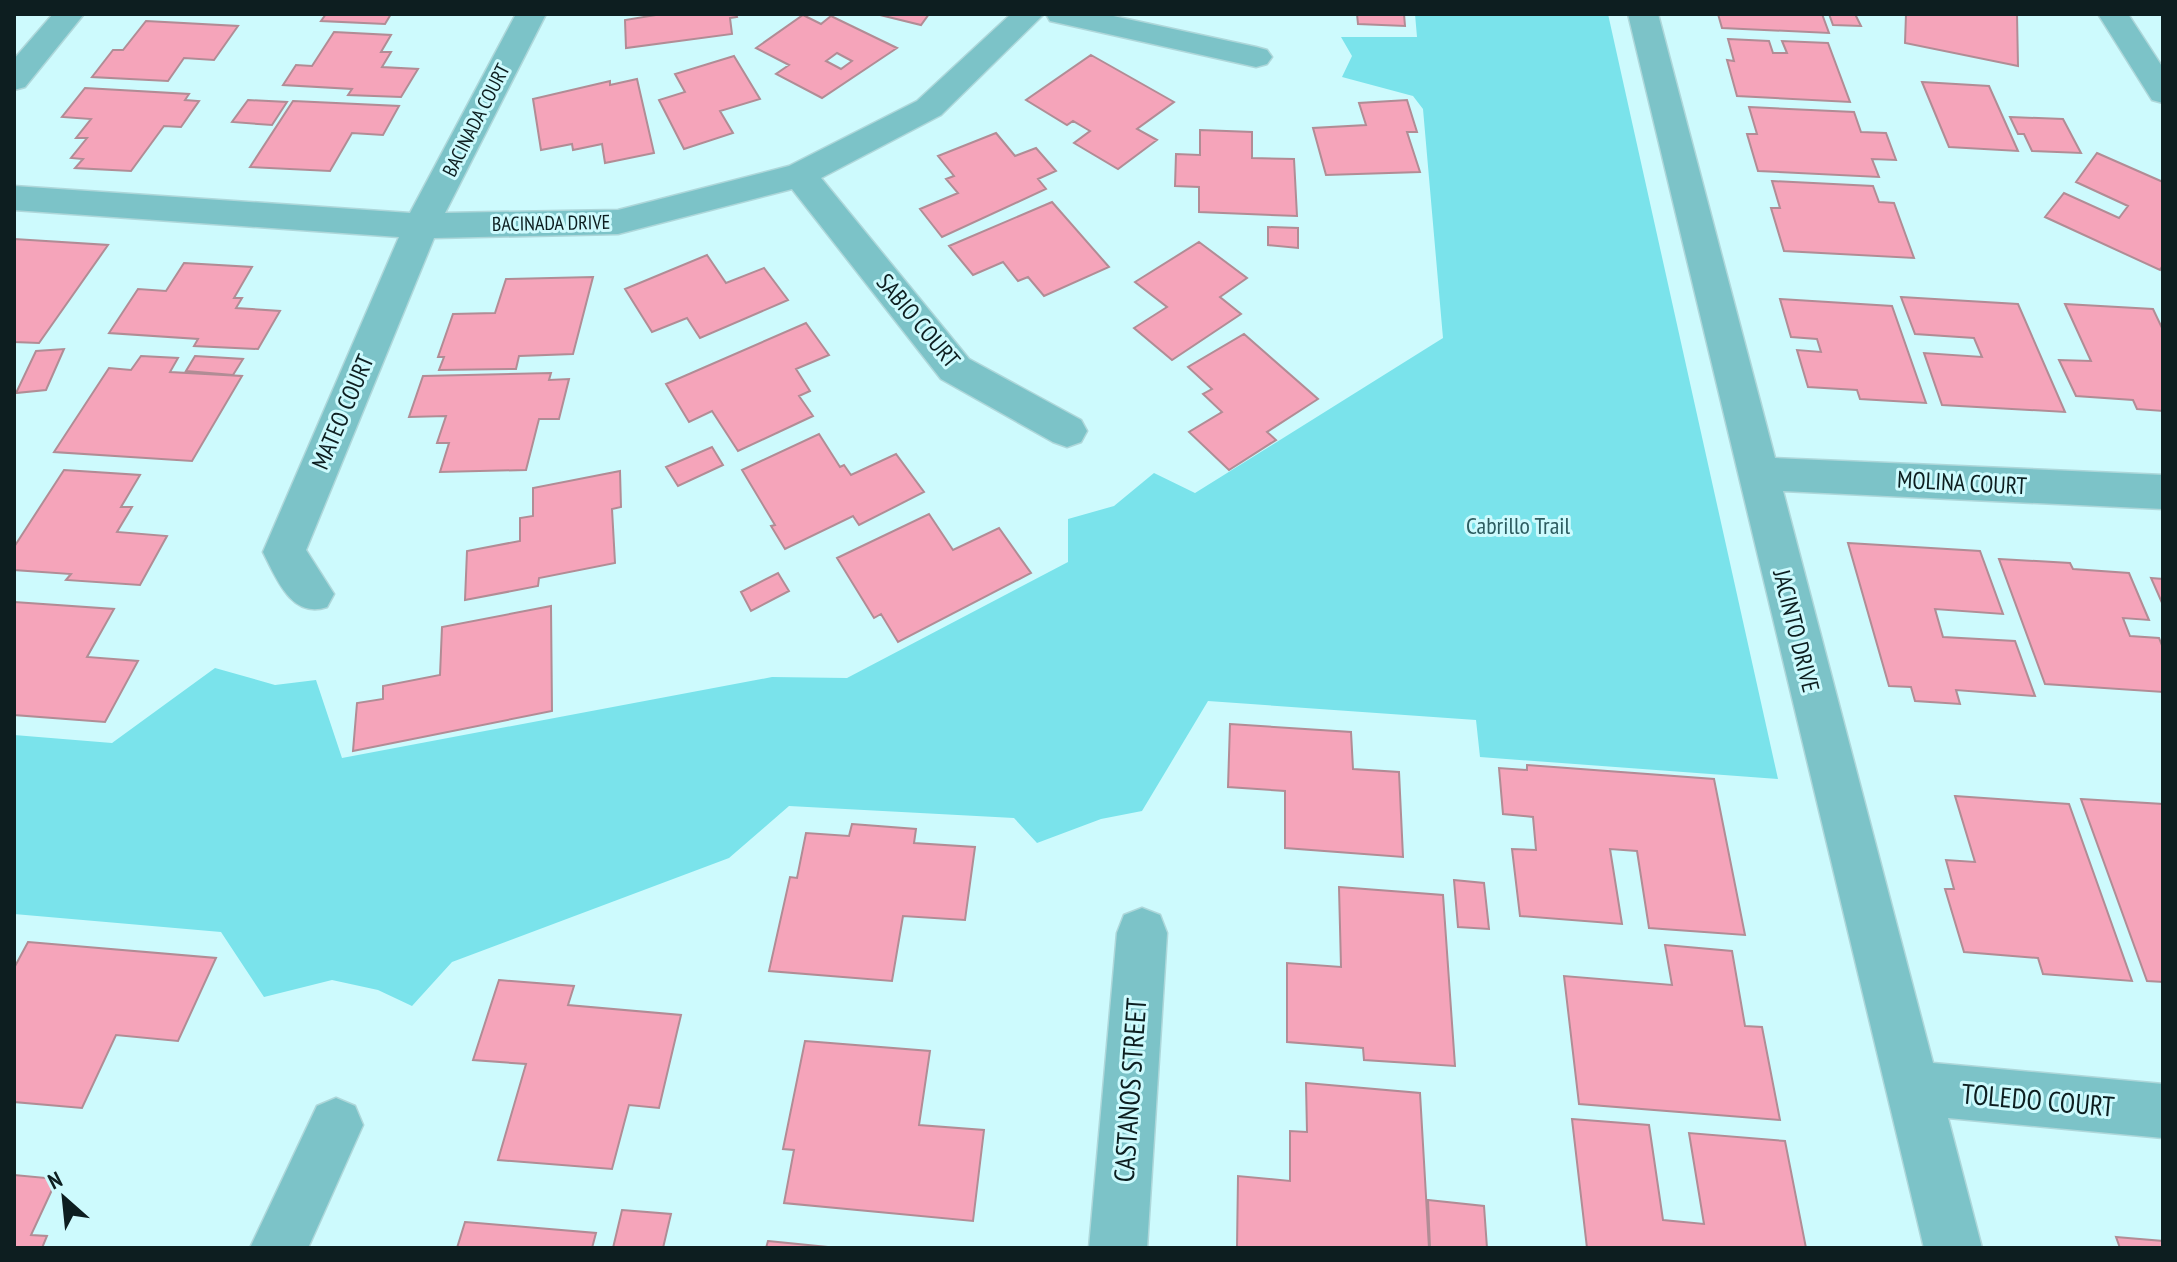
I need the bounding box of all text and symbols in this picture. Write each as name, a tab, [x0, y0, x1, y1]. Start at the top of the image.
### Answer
street label: BACINADA COURT	[436, 59, 516, 181]
street label: BACINADA DRIVE	[492, 209, 610, 237]
street label: SABIO COURT	[870, 267, 967, 375]
street label: MATEO COURT	[304, 349, 381, 474]
street label: MOLINA COURT	[1896, 464, 2028, 501]
park label: Cabrillo Trail	[1466, 510, 1570, 541]
street label: JACINTO DRIVE	[1766, 565, 1827, 695]
street label: CASTANOS STREET	[1105, 996, 1154, 1183]
street label: TOLEDO COURT	[1960, 1074, 2116, 1125]
north arrow	[24, 1158, 104, 1238]
text: N	[43, 1165, 67, 1195]

